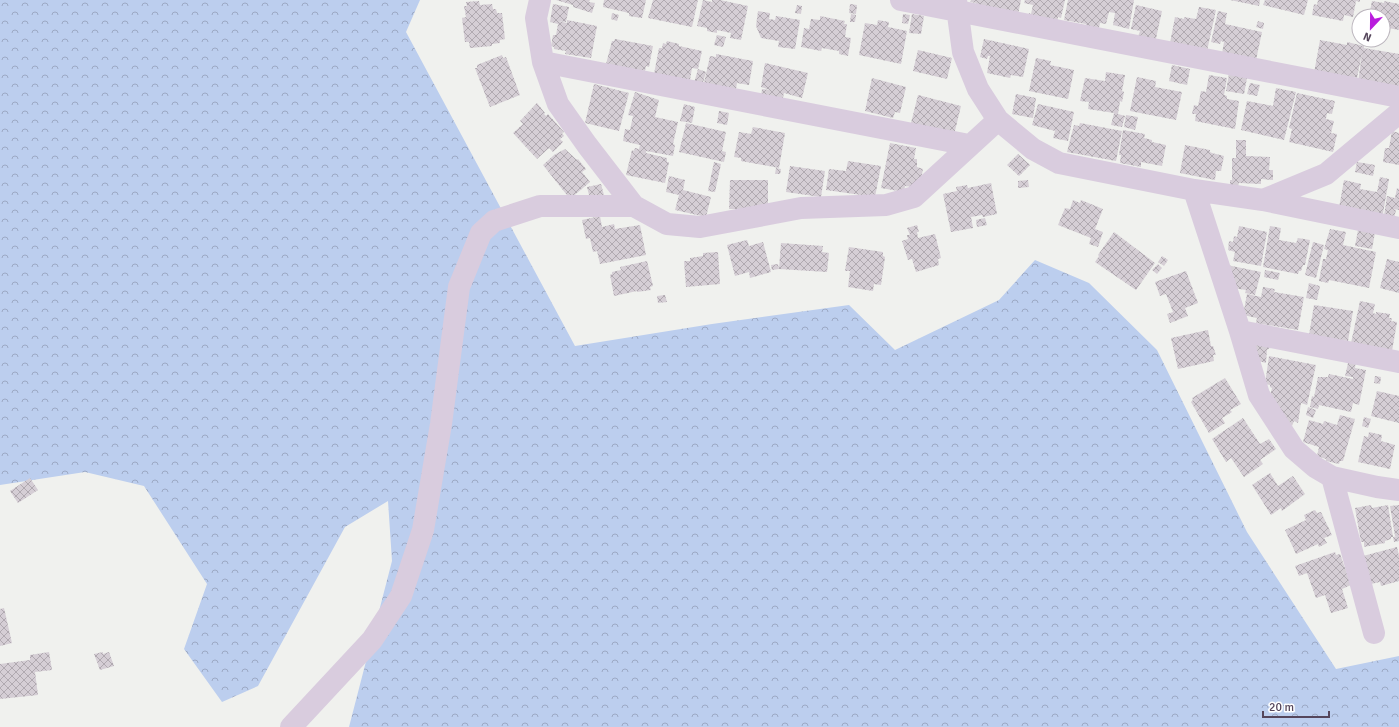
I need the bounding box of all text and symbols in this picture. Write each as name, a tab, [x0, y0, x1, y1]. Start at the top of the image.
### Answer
north arrow	[1351, 8, 1391, 48]
text: N	[1361, 29, 1373, 44]
scale bar	[1263, 693, 1329, 719]
text: 20 m	[1269, 700, 1294, 715]

